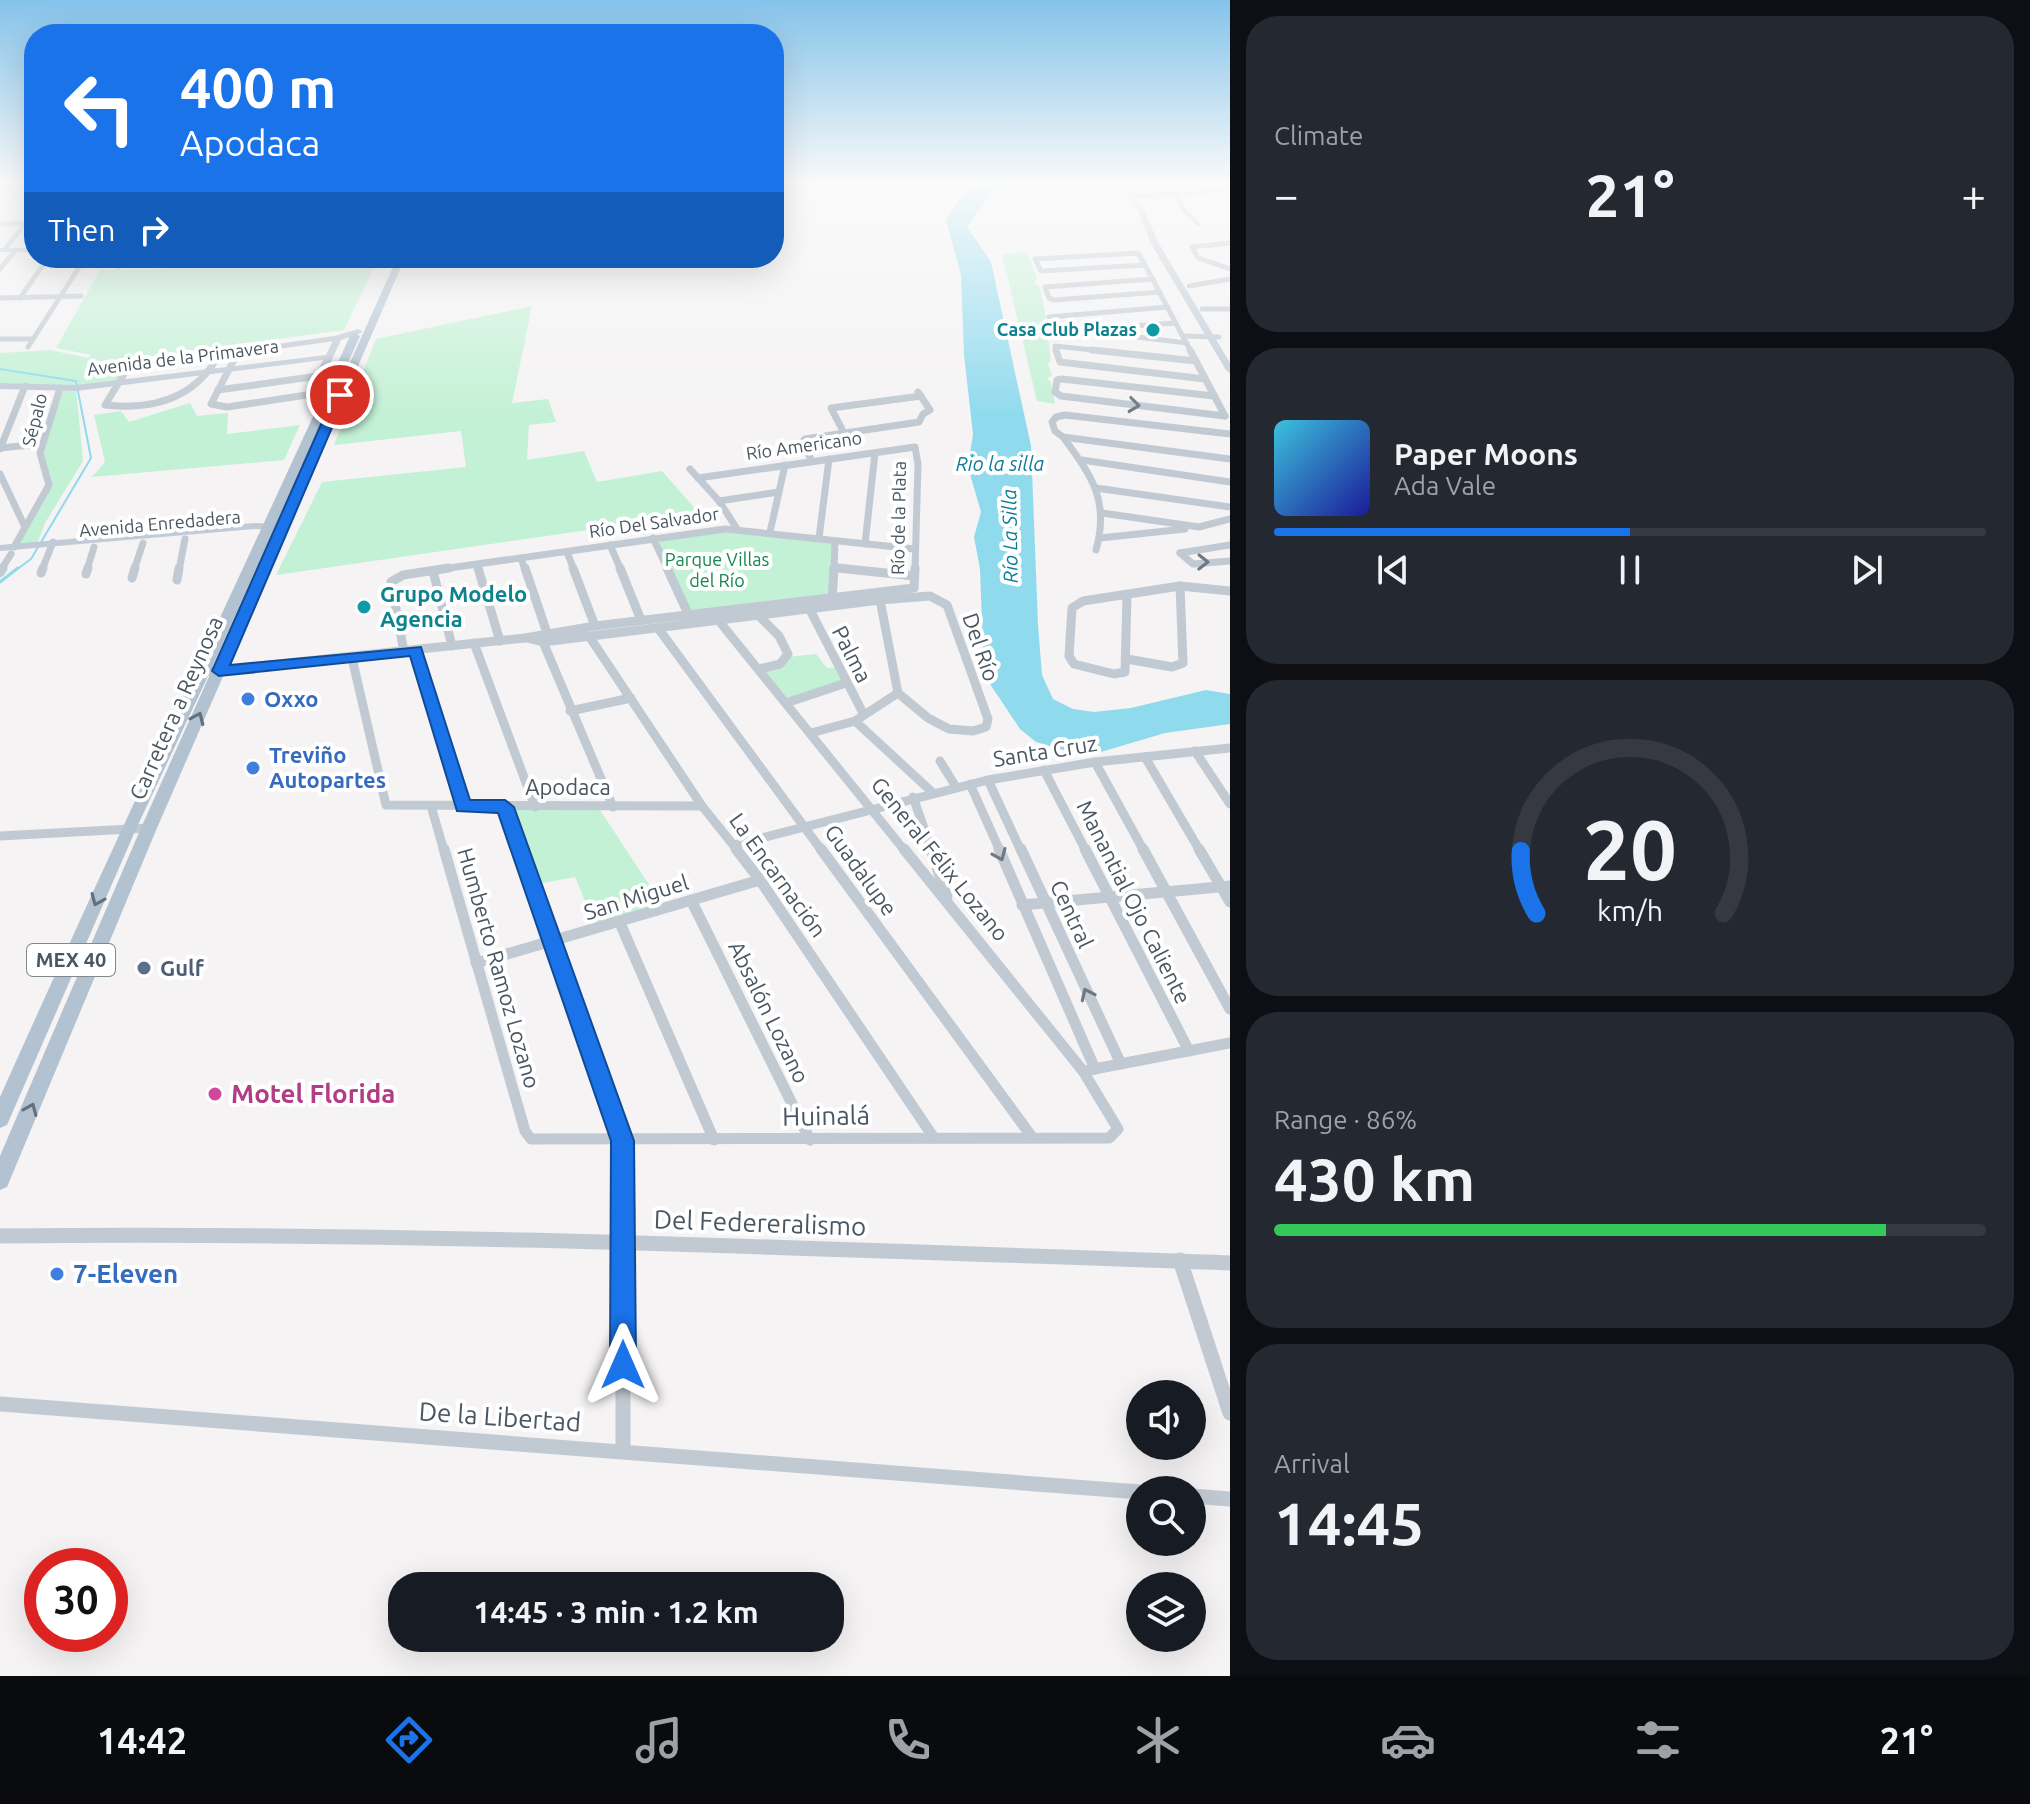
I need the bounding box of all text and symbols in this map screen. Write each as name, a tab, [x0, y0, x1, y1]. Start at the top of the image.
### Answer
icon: left	[48, 56, 152, 160]
text: 400 m	[180, 56, 336, 119]
text: Climate	[1274, 121, 1363, 150]
text: Apodaca	[180, 122, 320, 163]
text: 21°	[1586, 161, 1674, 228]
text: −	[1274, 170, 1299, 219]
text: +	[1961, 170, 1986, 219]
icon: right	[132, 208, 176, 252]
text: Then	[48, 213, 116, 247]
place label: Casa Club Plazas	[997, 319, 1137, 339]
marker: Casa Club Plazas	[1144, 321, 1162, 339]
street label: Avenida de la Primavera	[86, 335, 280, 379]
pin	[306, 361, 374, 429]
icon: arrive	[318, 373, 362, 417]
street label: Sépalo	[18, 391, 50, 449]
one-way arrow	[1128, 396, 1141, 413]
street label: Río Americano	[745, 427, 863, 463]
text: Paper Moons	[1394, 437, 1578, 471]
water label: Rio la silla	[956, 452, 1045, 475]
street label: Río de la Plata	[887, 461, 909, 575]
text: Ada Vale	[1394, 471, 1496, 500]
water label: Río La Silla	[997, 489, 1022, 583]
street label: Río Del Salvador	[588, 503, 720, 541]
street label: Avenida Enredadera	[78, 506, 242, 540]
icon: previous	[1371, 548, 1415, 592]
icon: pause	[1608, 548, 1652, 592]
icon: next	[1845, 548, 1889, 592]
park label: Parque Villas del Río	[665, 549, 769, 590]
one-way arrow	[1197, 553, 1210, 571]
place label: Grupo Modelo Agencia	[380, 581, 527, 631]
marker: Grupo Modelo Agencia	[355, 598, 373, 616]
street label: Del Río	[958, 609, 1005, 684]
street label: Carretera a Reynosa	[124, 612, 227, 803]
street label: Palma	[828, 621, 877, 686]
place label: Oxxo	[264, 686, 319, 711]
marker: Oxxo	[239, 690, 257, 708]
one-way arrow	[189, 712, 205, 726]
street label: Santa Cruz	[991, 730, 1099, 771]
place label: Treviño Autopartes	[269, 742, 386, 792]
marker: Treviño Autopartes	[244, 759, 262, 777]
street label: General Félix Lozano	[867, 772, 1014, 946]
street label: Apodaca	[525, 774, 611, 799]
street label: Manantial Ojo Caliente	[1072, 796, 1197, 1008]
text: 20	[1583, 802, 1677, 896]
street label: La Encarnación	[725, 808, 832, 942]
street label: Guadalupe	[820, 819, 903, 920]
street label: Humberto Ramoz Lozano	[453, 845, 546, 1091]
one-way arrow	[991, 847, 1007, 862]
street label: San Miguel	[581, 869, 691, 924]
street label: Central	[1046, 876, 1099, 952]
one-way arrow	[90, 892, 106, 906]
text: km/h	[1597, 894, 1663, 926]
street label: Absalón Lozano	[724, 937, 815, 1087]
road number: MEX 40	[27, 944, 115, 976]
place label: Gulf	[160, 955, 205, 980]
marker: Gulf	[135, 959, 153, 977]
one-way arrow	[1081, 988, 1097, 1002]
place label: Motel Florida	[231, 1079, 395, 1108]
marker: Motel Florida	[206, 1085, 224, 1103]
street label: Huinalá	[782, 1100, 870, 1131]
one-way arrow	[21, 1103, 38, 1117]
text: Range · 86%	[1274, 1105, 1417, 1134]
text: 430 km	[1274, 1145, 1475, 1212]
street label: Del Federeralismo	[653, 1204, 867, 1241]
place label: 7-Eleven	[73, 1259, 178, 1288]
marker: 7-Eleven	[48, 1265, 66, 1283]
position arrow	[581, 1323, 665, 1407]
map controls	[1126, 1380, 1206, 1652]
button: sound	[1126, 1380, 1206, 1460]
street label: De la Libertad	[418, 1396, 582, 1437]
text: Arrival	[1274, 1449, 1350, 1478]
button: search	[1126, 1476, 1206, 1556]
text: 14:45	[1274, 1489, 1424, 1556]
speed limit sign: 30	[24, 1548, 128, 1652]
button: layers	[1126, 1572, 1206, 1652]
text: 14:45 · 3 min · 1.2 km	[473, 1595, 759, 1629]
icon: directions	[381, 1712, 437, 1768]
icon: music	[631, 1712, 687, 1768]
icon: phone	[880, 1712, 936, 1768]
icon: climate	[1130, 1712, 1186, 1768]
icon: car	[1380, 1712, 1436, 1768]
icon: filters	[1630, 1712, 1686, 1768]
text: 14:42	[97, 1720, 187, 1761]
text: 21°	[1880, 1720, 1933, 1761]

